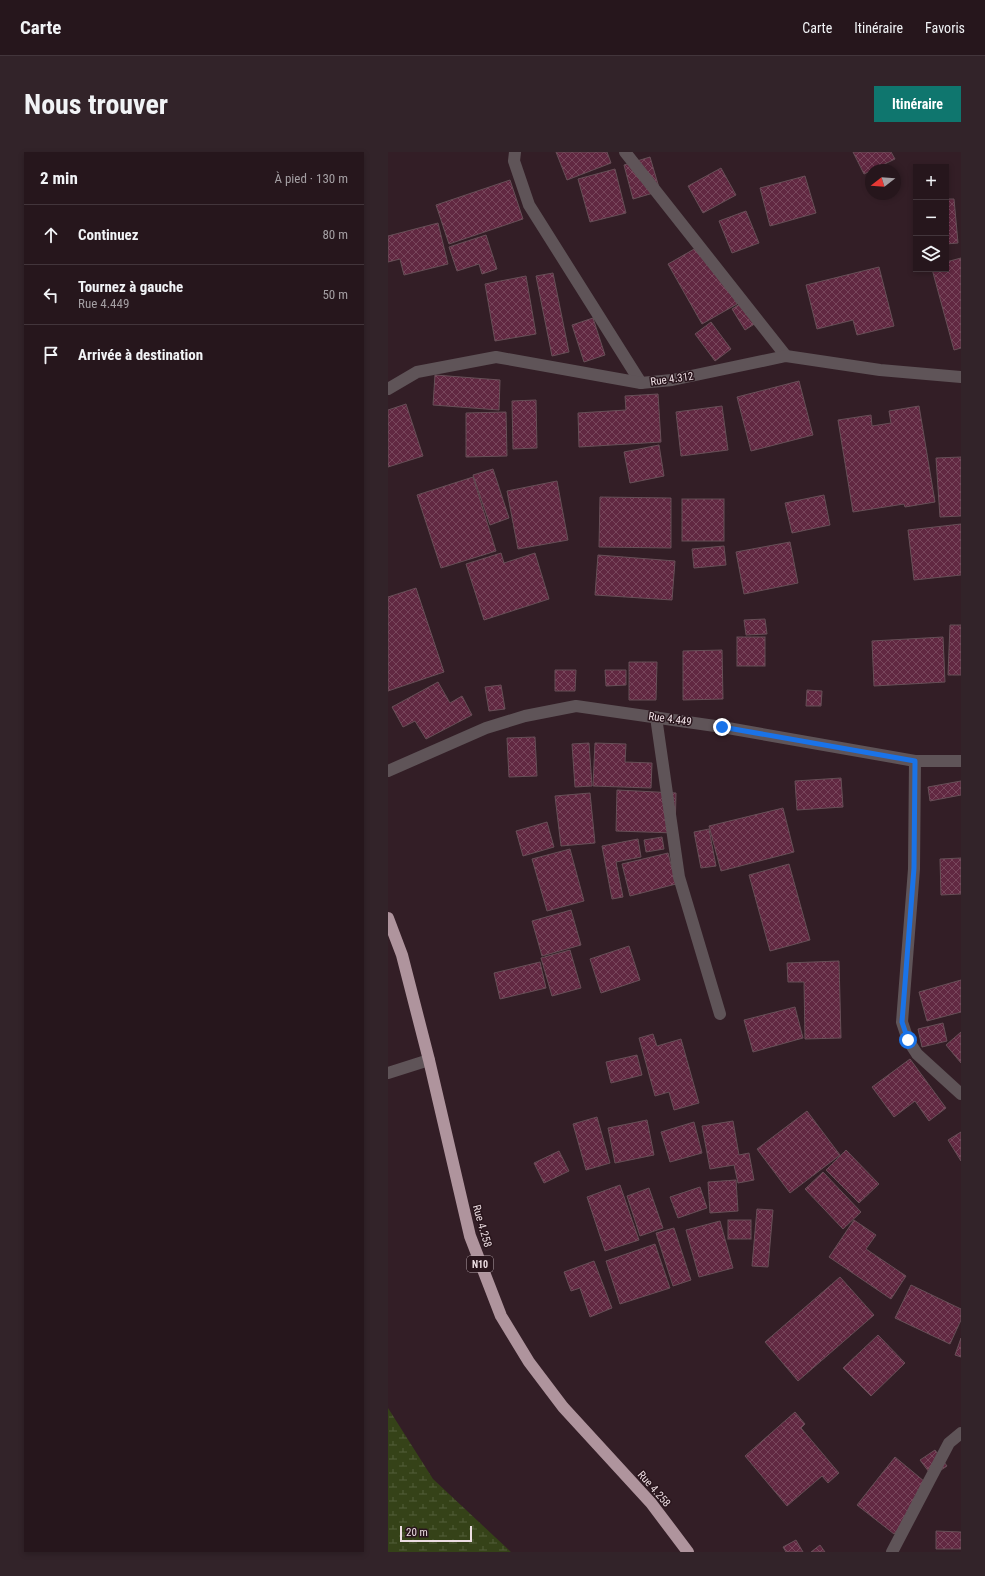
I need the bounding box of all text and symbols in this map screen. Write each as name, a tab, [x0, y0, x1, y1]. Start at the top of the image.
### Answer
text: Carte	[20, 16, 61, 39]
text: Carte	[802, 20, 832, 36]
text: Itinéraire	[854, 20, 903, 36]
text: Favoris	[925, 20, 965, 36]
button: Itinéraire	[874, 86, 961, 122]
text: Nous trouver	[24, 88, 168, 121]
north arrow	[865, 164, 901, 200]
map controls	[913, 164, 949, 272]
button: +	[913, 164, 949, 200]
text: 2 min	[40, 168, 78, 188]
text: À pied · 130 m	[274, 171, 348, 186]
button: −	[913, 200, 949, 236]
icon: ahead	[40, 224, 62, 246]
text: Continuez	[78, 226, 139, 244]
text: 80 m	[322, 227, 348, 242]
button: layers	[913, 236, 949, 272]
text: Tournez à gauche	[78, 278, 183, 296]
icon: left	[40, 284, 62, 306]
text: 50 m	[322, 287, 348, 302]
text: Rue 4.449	[78, 296, 129, 311]
icon: arrive	[40, 344, 62, 366]
text: Arrivée à destination	[78, 346, 203, 364]
street label: Rue 4.312	[650, 370, 694, 388]
street label: Rue 4.449	[648, 710, 692, 728]
route end	[713, 718, 731, 736]
route start	[899, 1031, 917, 1049]
street label: Rue 4.258	[470, 1203, 494, 1249]
road number: N10	[467, 1256, 493, 1272]
street label: Rue 4.258	[635, 1468, 673, 1510]
scale bar	[400, 1524, 472, 1543]
text: 20 m	[406, 1526, 428, 1539]

